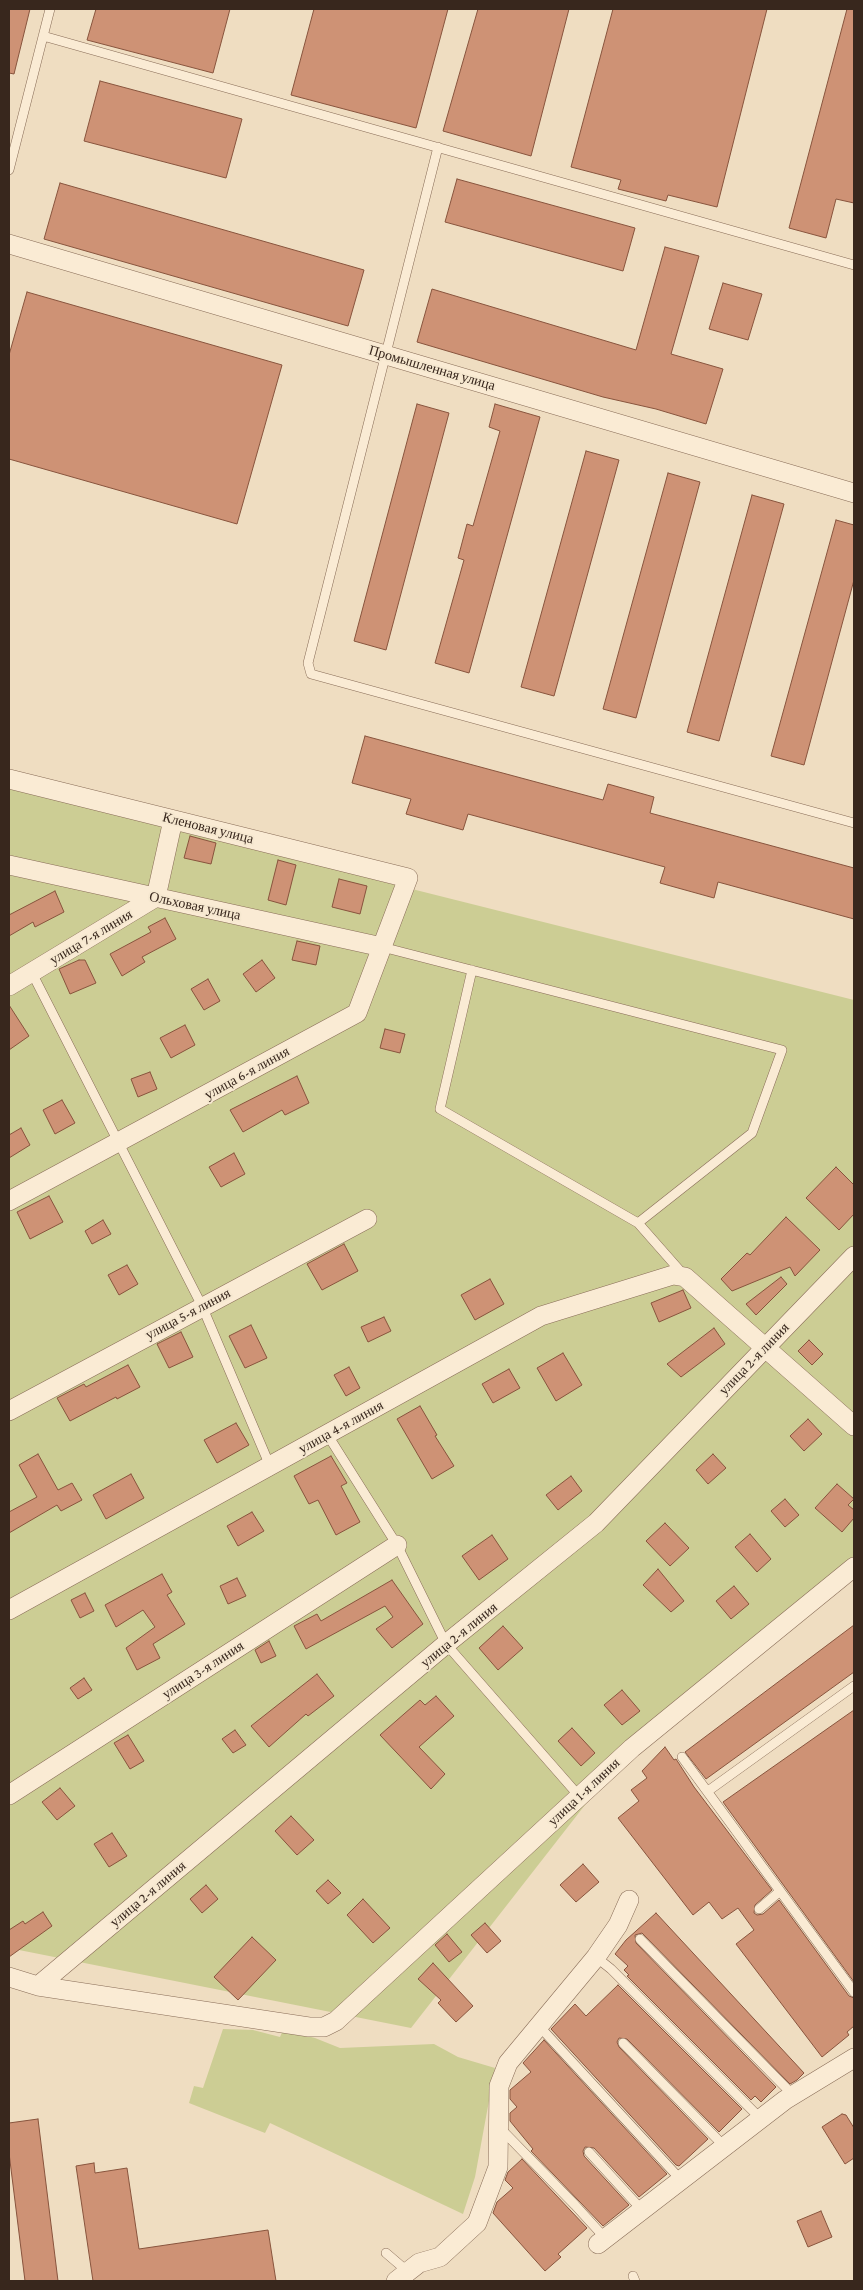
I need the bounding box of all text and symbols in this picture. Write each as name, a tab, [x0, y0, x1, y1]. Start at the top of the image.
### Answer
street label: Промышленная улица	[367, 342, 497, 394]
street label: Кленовая улица	[161, 809, 255, 847]
street label: Ольховая улица	[148, 888, 242, 924]
street label: улица 7-я линия	[47, 906, 135, 968]
street label: улица 6-я линия	[202, 1043, 292, 1103]
street label: улица 5-я линия	[143, 1285, 233, 1343]
street label: улица 2-я линия	[715, 1319, 793, 1399]
street label: улица 4-я линия	[296, 1397, 386, 1457]
street label: улица 2-я линия	[417, 1599, 501, 1671]
street label: улица 3-я линия	[159, 1637, 247, 1703]
street label: улица 1-я линия	[545, 1755, 623, 1829]
street label: улица 2-я линия	[107, 1857, 189, 1931]

